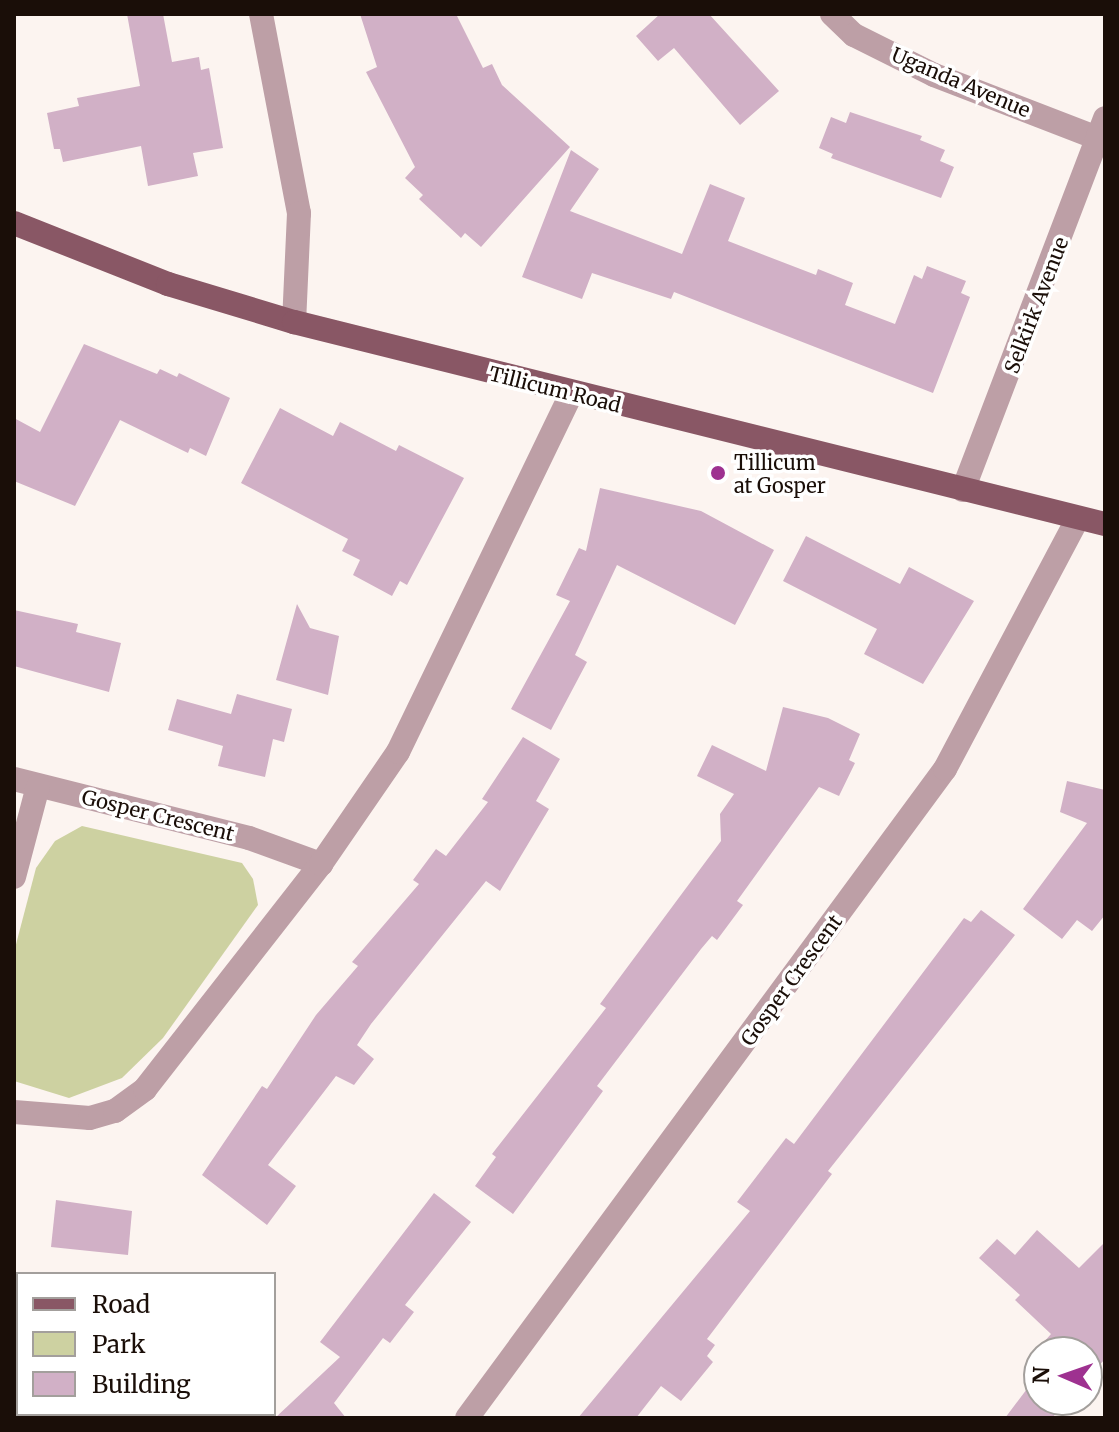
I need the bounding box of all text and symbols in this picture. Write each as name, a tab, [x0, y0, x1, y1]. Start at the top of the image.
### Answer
street label: Uganda Avenue	[888, 42, 1034, 122]
street label: Selkirk Avenue	[999, 233, 1073, 377]
street label: Tillicum Road	[487, 361, 623, 417]
place label: Tillicum at Gosper	[734, 450, 826, 497]
marker: Tillicum at Gosper	[709, 464, 727, 482]
street label: Gosper Crescent	[79, 784, 237, 846]
street label: Gosper Crescent	[735, 910, 847, 1050]
legend	[16, 1272, 276, 1416]
text: Road	[92, 1289, 150, 1320]
text: Park	[92, 1329, 145, 1360]
north arrow	[1023, 1336, 1103, 1416]
text: N	[1027, 1366, 1055, 1384]
text: Building	[92, 1369, 191, 1400]

